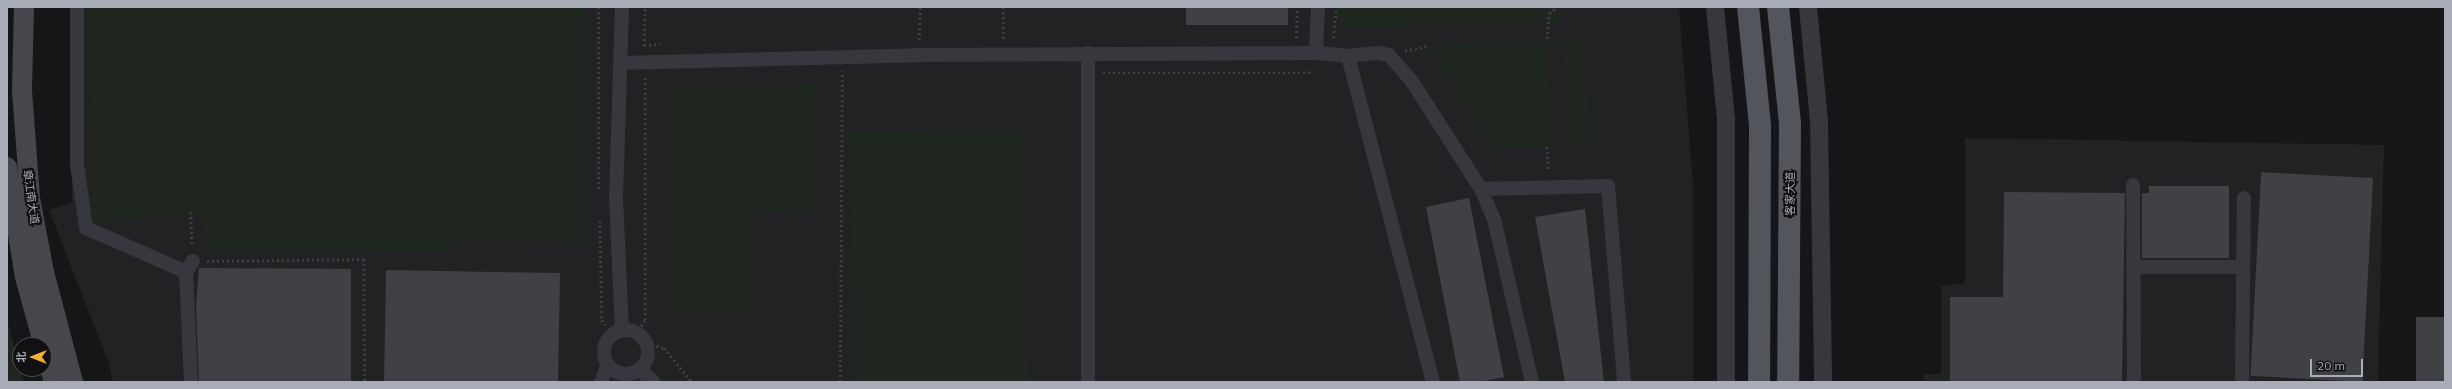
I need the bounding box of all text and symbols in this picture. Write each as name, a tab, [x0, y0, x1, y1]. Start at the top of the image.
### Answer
street label: 章江南大道	[21, 169, 41, 225]
street label: 客家大道	[1783, 172, 1797, 216]
north arrow	[12, 337, 52, 377]
scale bar	[2312, 351, 2365, 377]
text: 北	[14, 352, 28, 363]
text: 20 m	[2317, 358, 2345, 373]

